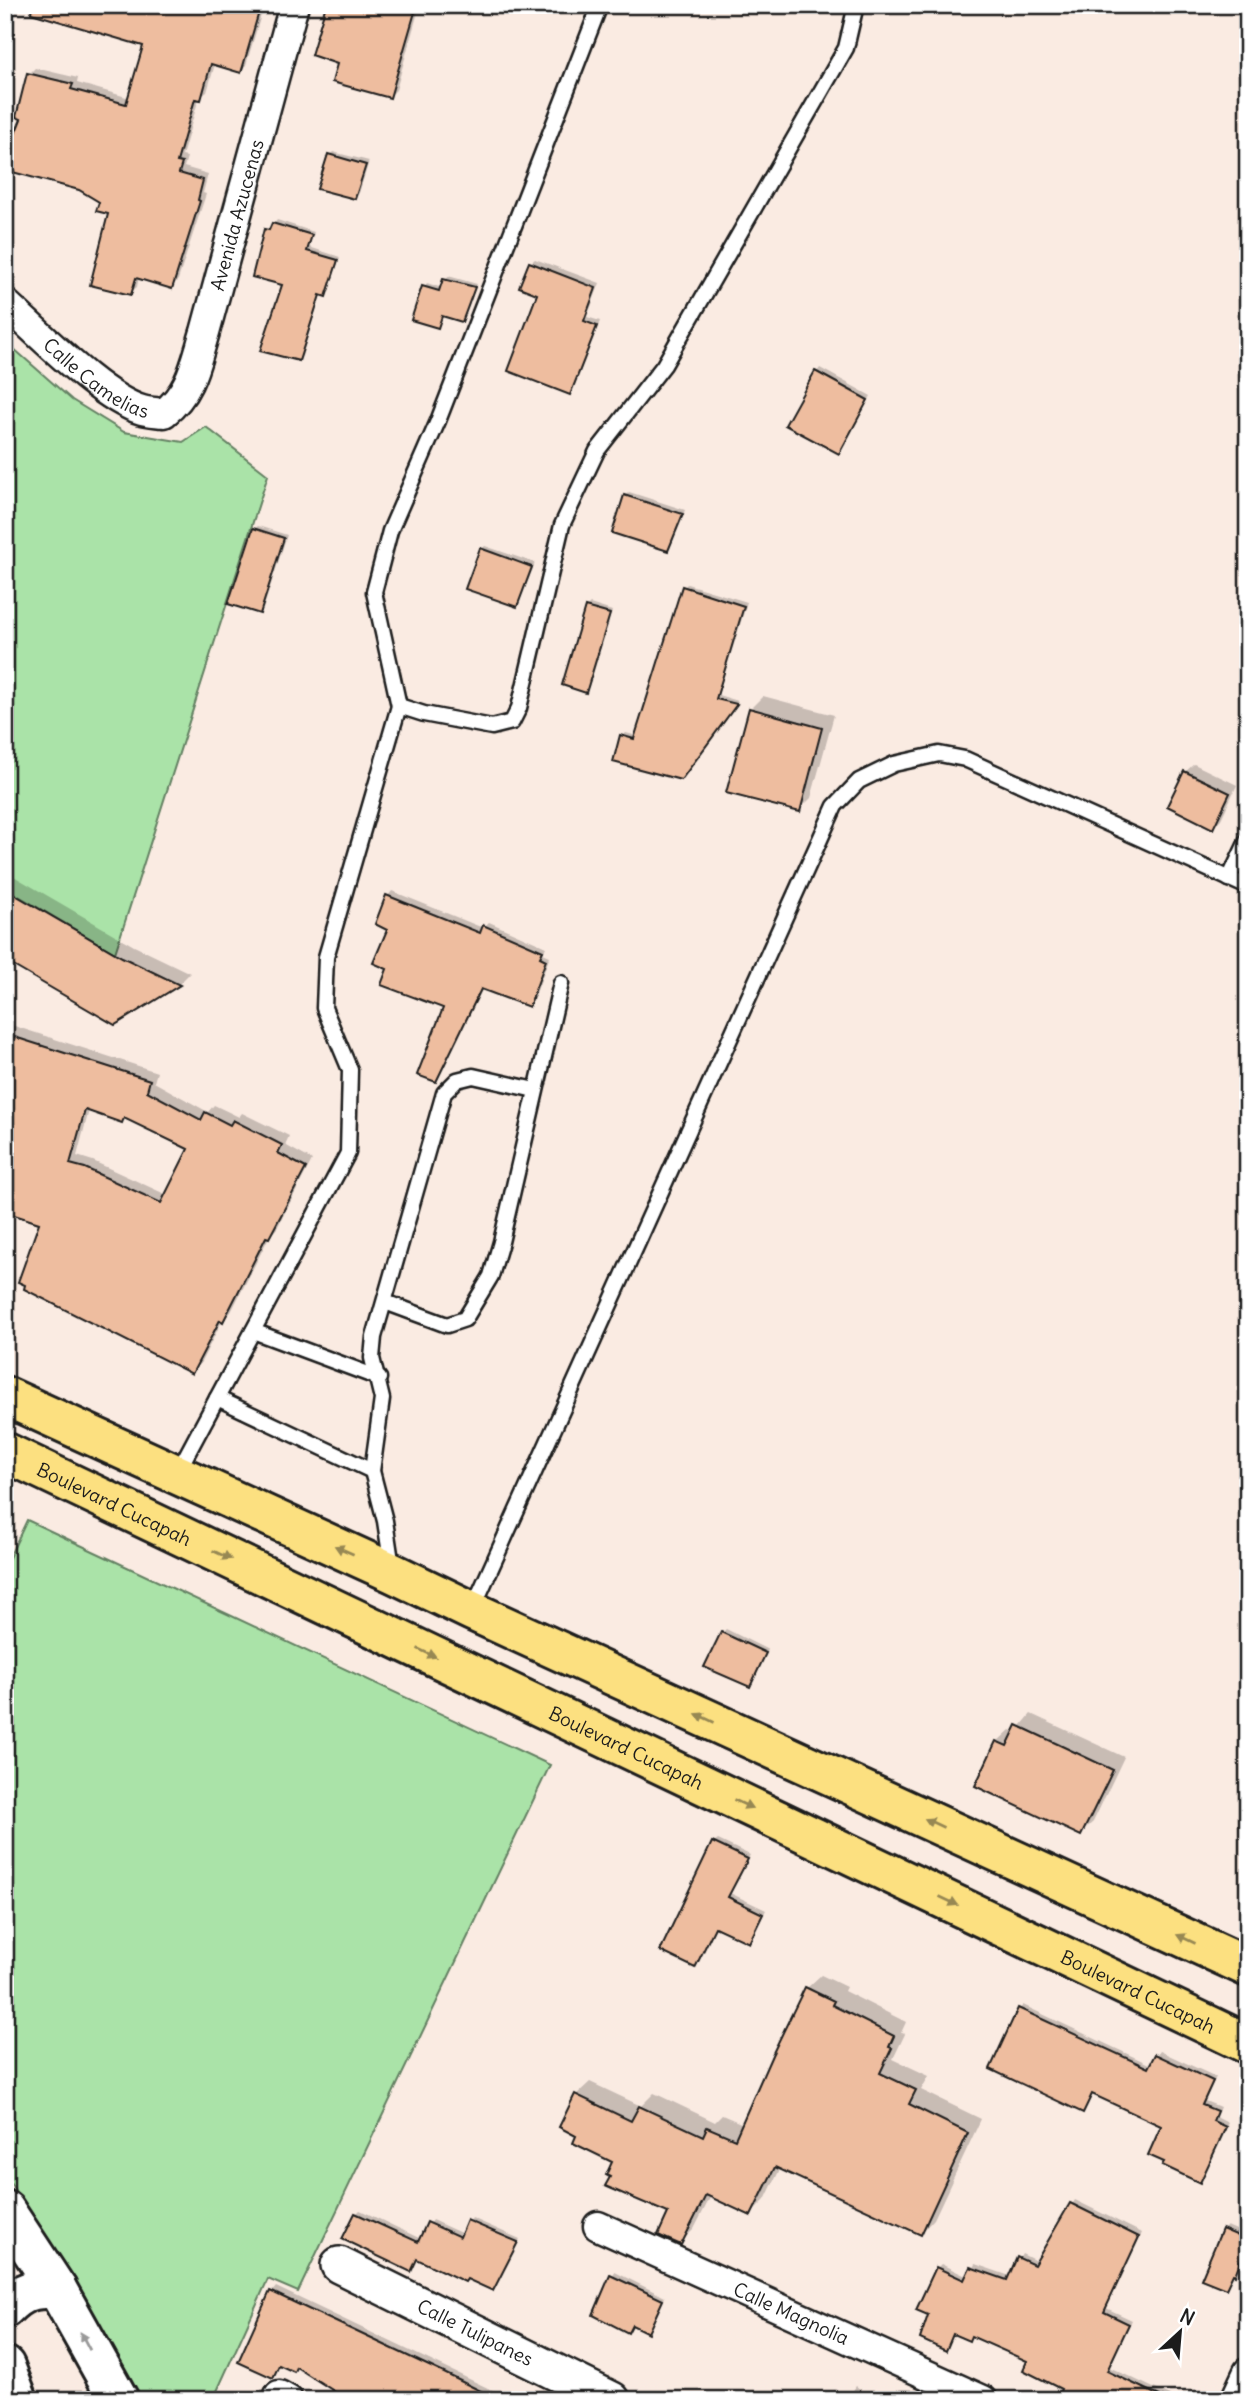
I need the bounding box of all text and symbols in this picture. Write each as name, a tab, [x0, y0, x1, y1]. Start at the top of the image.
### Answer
street label: Avenida Azucenas	[205, 137, 269, 293]
street label: Calle Camelias	[38, 333, 151, 423]
street label: Boulevard Cucapah	[33, 1457, 195, 1551]
one-way arrow	[333, 1544, 354, 1555]
one-way arrow	[212, 1550, 232, 1561]
one-way arrow	[417, 1647, 437, 1659]
street label: Boulevard Cucapah	[545, 1701, 707, 1795]
one-way arrow	[695, 1712, 716, 1723]
one-way arrow	[733, 1798, 753, 1809]
one-way arrow	[924, 1818, 945, 1829]
one-way arrow	[938, 1896, 959, 1907]
one-way arrow	[1176, 1933, 1196, 1945]
street label: Boulevard Cucapah	[1057, 1945, 1219, 2039]
street label: Calle Magnolia	[730, 2277, 853, 2350]
street label: Calle Tulipanes	[413, 2294, 537, 2371]
north arrow	[1144, 2296, 1214, 2366]
text: N	[1176, 2303, 1199, 2330]
one-way arrow	[79, 2330, 91, 2350]

